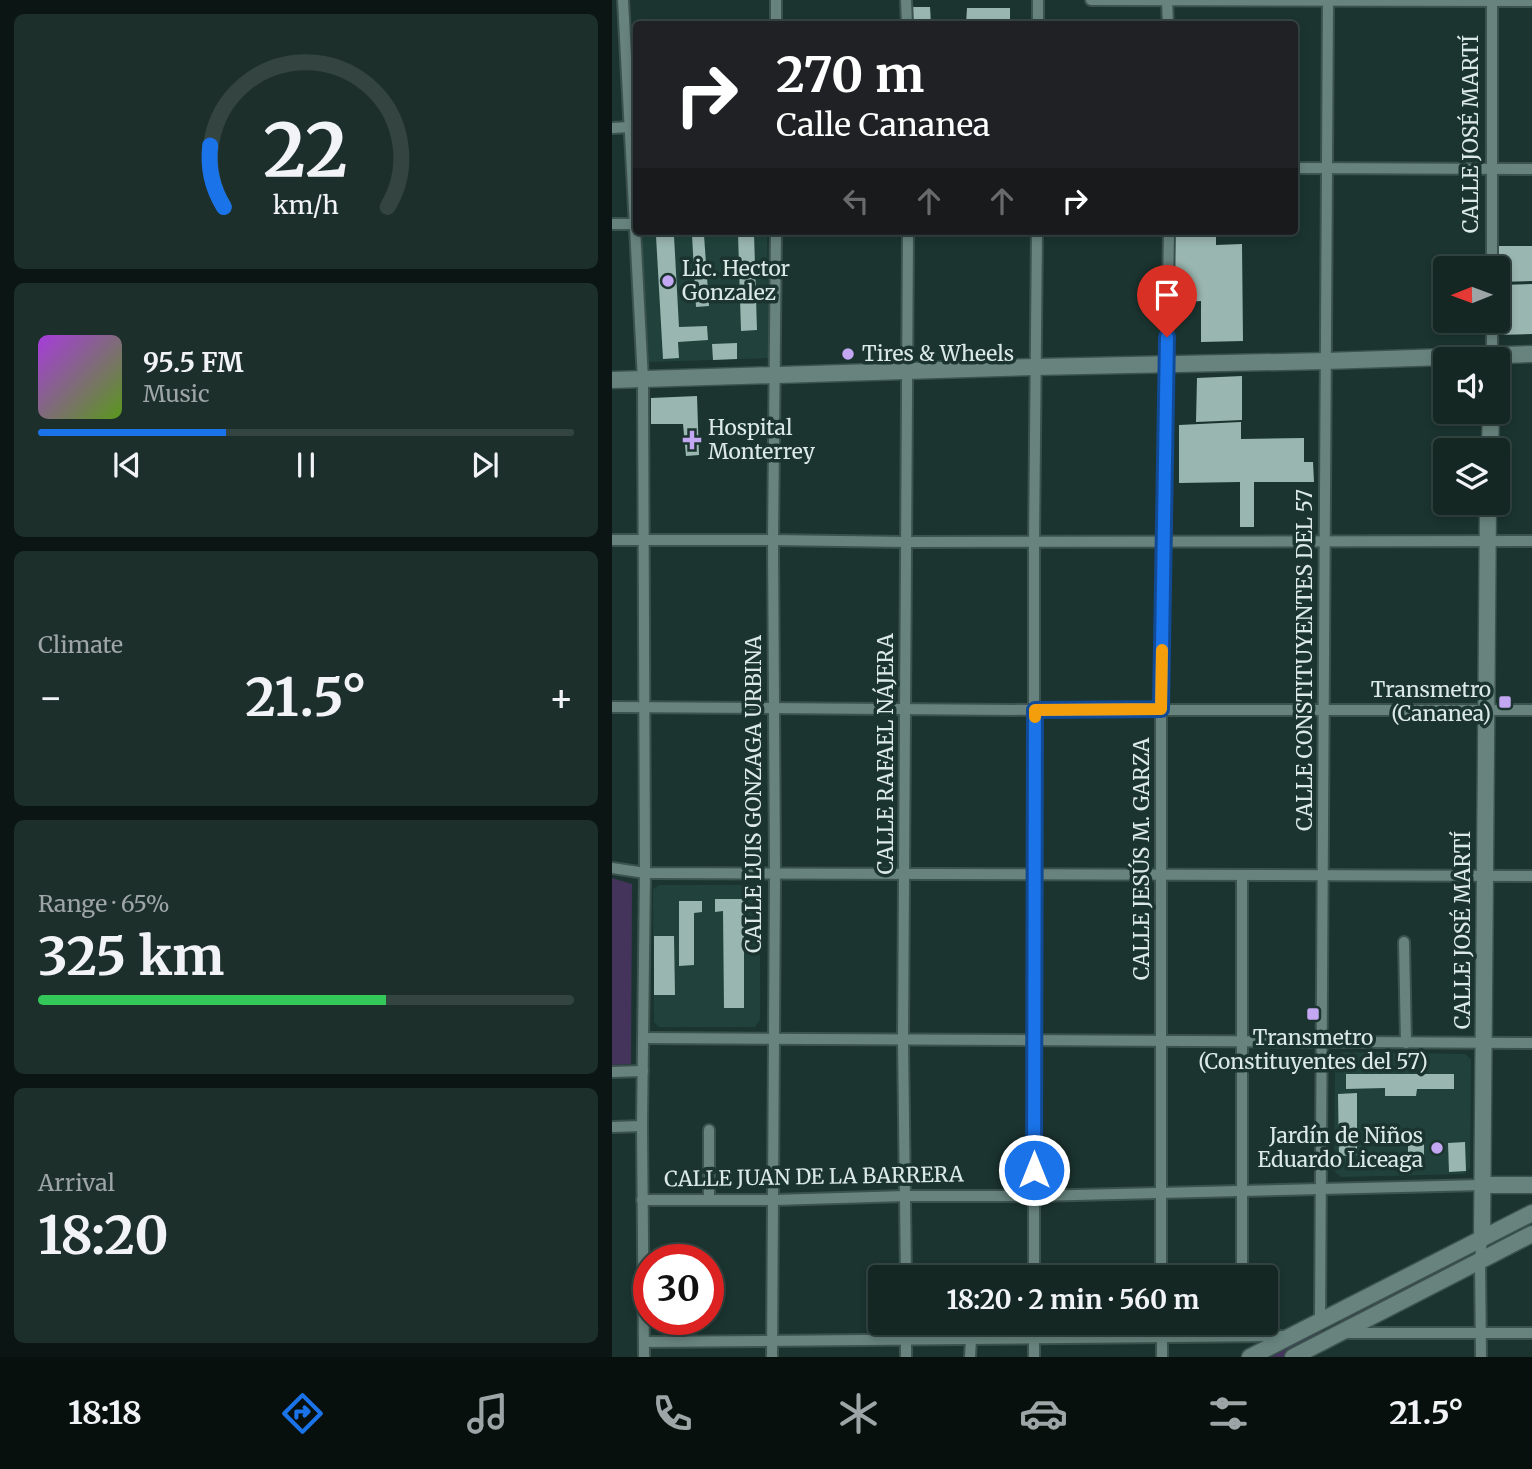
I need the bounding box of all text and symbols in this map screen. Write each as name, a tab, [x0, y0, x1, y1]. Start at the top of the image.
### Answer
street label: CALLE JOSÉ MARTÍ	[1456, 35, 1484, 233]
text: 270 m	[776, 44, 924, 105]
icon: right	[661, 49, 752, 140]
text: Calle Cananea	[776, 105, 990, 145]
text: 22	[264, 106, 348, 198]
icon: left	[837, 182, 875, 220]
icon: ahead	[910, 182, 948, 220]
icon: ahead	[983, 182, 1021, 220]
icon: right	[1056, 182, 1094, 220]
text: km/h	[273, 189, 339, 221]
place label: Lic. Hector Gonzalez	[682, 255, 790, 306]
north arrow	[1433, 256, 1510, 332]
map controls	[1433, 256, 1510, 515]
pin	[1137, 265, 1197, 337]
marker: Lic. Hector Gonzalez	[660, 273, 676, 289]
icon: arrive	[1148, 276, 1186, 314]
place label: Tires & Wheels	[862, 340, 1014, 367]
text: 95.5 FM	[143, 346, 244, 379]
marker: Tires & Wheels	[840, 346, 856, 362]
button: sound	[1433, 347, 1510, 424]
text: Music	[143, 379, 210, 408]
place label: Hospital Monterrey	[708, 414, 816, 465]
marker: Hospital Monterrey	[682, 430, 702, 450]
button: layers	[1433, 438, 1510, 515]
icon: previous	[108, 446, 146, 484]
icon: pause	[287, 446, 325, 484]
icon: next	[466, 446, 504, 484]
street label: CALLE CONSTITUYENTES DEL 57	[1291, 489, 1318, 831]
text: Climate	[38, 630, 123, 659]
street label: CALLE RAFAEL NÁJERA	[871, 633, 899, 875]
street label: CALLE LUIS GONZAGA URBINA	[740, 635, 767, 953]
text: 21.5°	[245, 665, 367, 730]
text: −	[38, 674, 63, 721]
text: +	[549, 674, 574, 721]
place label: Transmetro (Cananea)	[1371, 676, 1491, 727]
marker: Transmetro (Cananea)	[1497, 694, 1513, 710]
street label: CALLE JESÚS M. GARZA	[1127, 737, 1155, 980]
street label: CALLE JOSÉ MARTÍ	[1448, 831, 1476, 1029]
text: Range · 65%	[38, 889, 170, 918]
text: 325 km	[38, 924, 224, 989]
marker: Transmetro (Constituyentes del 57)	[1305, 1006, 1321, 1022]
place label: Transmetro (Constituyentes del 57)	[1198, 1024, 1428, 1075]
place label: Jardín de Niños Eduardo Liceaga	[1258, 1122, 1423, 1173]
position arrow	[997, 1133, 1071, 1207]
marker: Jardín de Niños Eduardo Liceaga	[1429, 1140, 1445, 1156]
street label: CALLE JUAN DE LA BARRERA	[664, 1160, 964, 1193]
text: Arrival	[38, 1168, 115, 1197]
text: 18:20	[38, 1203, 169, 1268]
speed limit sign: 30	[633, 1244, 724, 1335]
text: 18:20 · 2 min · 560 m	[947, 1283, 1200, 1316]
icon: directions	[278, 1389, 327, 1438]
icon: music	[463, 1389, 512, 1438]
icon: phone	[648, 1389, 697, 1438]
icon: climate	[834, 1389, 883, 1438]
icon: car	[1019, 1389, 1068, 1438]
icon: filters	[1204, 1389, 1253, 1438]
text: 18:18	[68, 1393, 142, 1433]
text: 21.5°	[1389, 1393, 1464, 1433]

